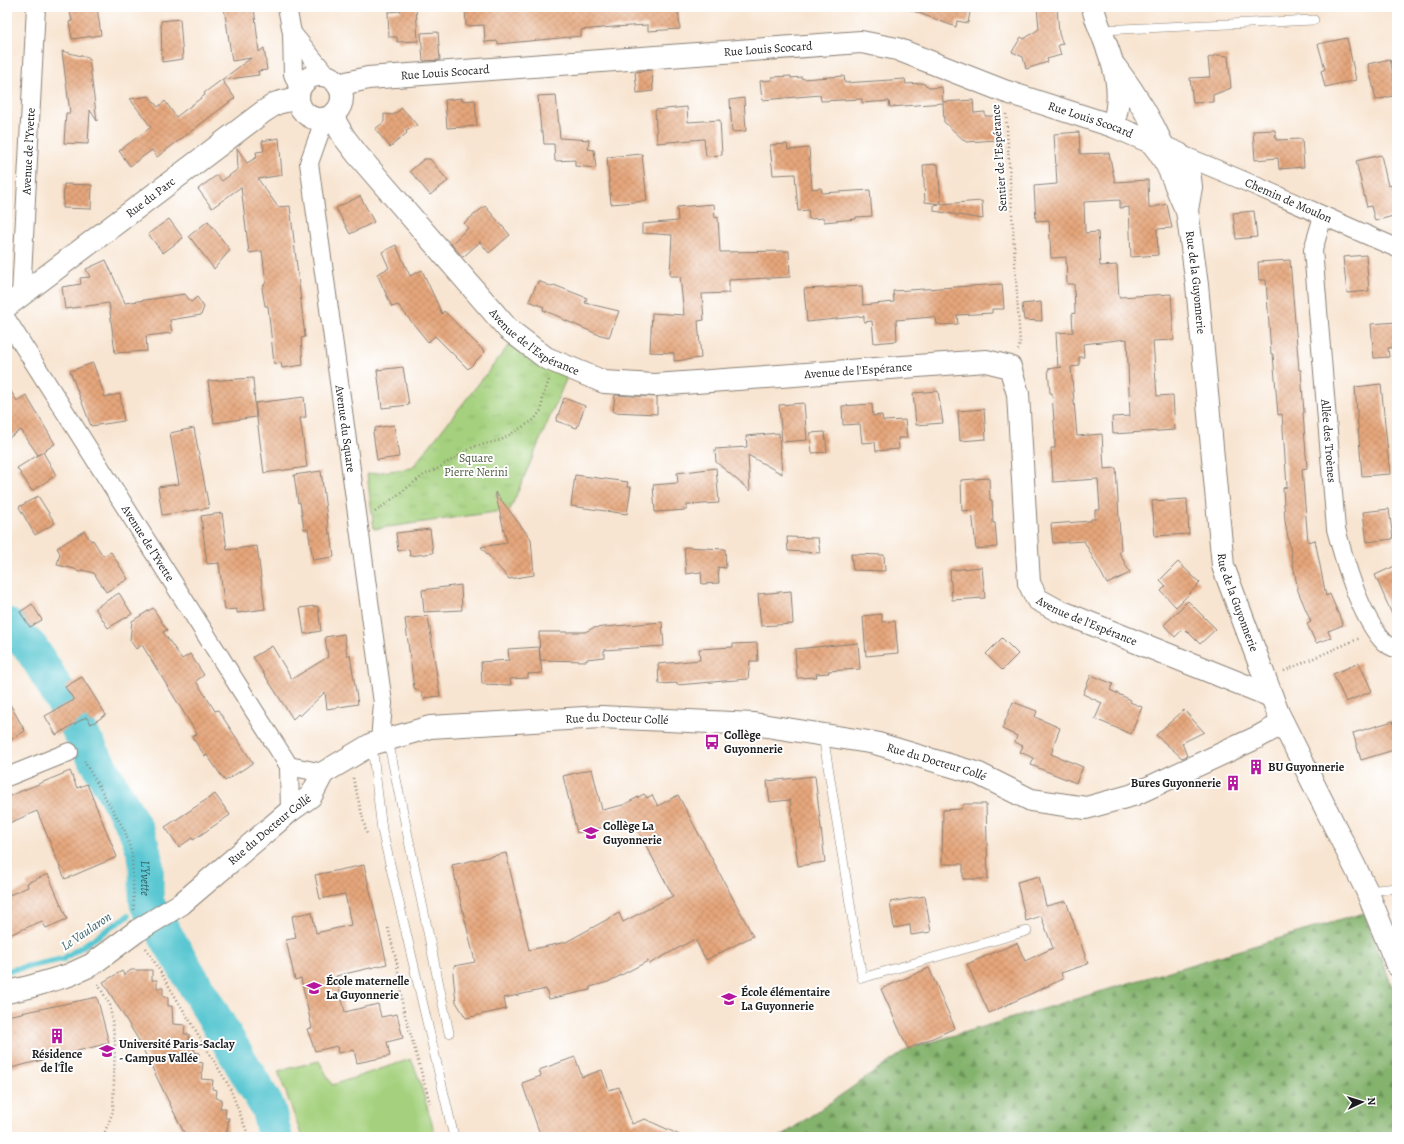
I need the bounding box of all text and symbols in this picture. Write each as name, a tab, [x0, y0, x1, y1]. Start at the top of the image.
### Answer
street label: Rue Louis Scocard	[723, 38, 814, 60]
street label: Rue Louis Scocard	[400, 61, 490, 84]
street label: Rue Louis Scocard	[1046, 98, 1136, 142]
street label: Sentier de l'Espérance	[987, 104, 1011, 212]
street label: Avenue de l'Yvette	[18, 107, 39, 196]
street label: Rue du Parc	[122, 173, 178, 221]
street label: Chemin de Moulon	[1242, 174, 1335, 227]
street label: Rue de la Guyonnerie	[1182, 230, 1209, 335]
street label: Avenue de l'Espérance	[485, 304, 582, 379]
street label: Avenue de l'Espérance	[803, 358, 913, 382]
street label: Avenue du Square	[331, 383, 359, 473]
street label: Allée des Troènes	[1317, 398, 1340, 483]
park label: Square Pierre Nerini	[444, 450, 508, 480]
street label: Avenue de l'Yvette	[117, 501, 178, 584]
street label: Rue de la Guyonnerie	[1214, 552, 1262, 654]
street label: Avenue de l'Espérance	[1033, 592, 1140, 649]
street label: Rue du Docteur Collé	[565, 709, 669, 728]
place label: Collège Guyonnerie	[724, 727, 783, 757]
bus stop icon: Collège Guyonnerie	[703, 733, 721, 751]
street label: Rue du Docteur Collé	[885, 739, 989, 785]
building icon: BU Guyonnerie	[1247, 758, 1265, 776]
place label: BU Guyonnerie	[1268, 759, 1345, 775]
building icon: Bures Guyonnerie	[1224, 774, 1242, 792]
place label: Bures Guyonnerie	[1131, 775, 1221, 791]
street label: Rue du Docteur Collé	[224, 790, 314, 869]
place label: Collège La Guyonnerie	[603, 818, 662, 848]
school or university icon: Collège La Guyonnerie	[582, 824, 600, 842]
water label: L'Yvette	[137, 860, 155, 896]
water label: Le Vaularon	[57, 908, 115, 954]
place label: École maternelle La Guyonnerie	[326, 973, 410, 1003]
school or university icon: École maternelle La Guyonnerie	[305, 979, 323, 997]
place label: École élémentaire La Guyonnerie	[741, 984, 831, 1014]
school or university icon: École élémentaire La Guyonnerie	[720, 990, 738, 1008]
building icon: Résidence de l'Île	[48, 1027, 66, 1045]
place label: Université Paris-Saclay - Campus Vallée	[119, 1036, 235, 1066]
school or university icon: Université Paris-Saclay - Campus Vallée	[98, 1042, 116, 1060]
place label: Résidence de l'Île	[32, 1046, 83, 1076]
north arrow	[1342, 1082, 1382, 1122]
text: N	[1364, 1097, 1379, 1106]

